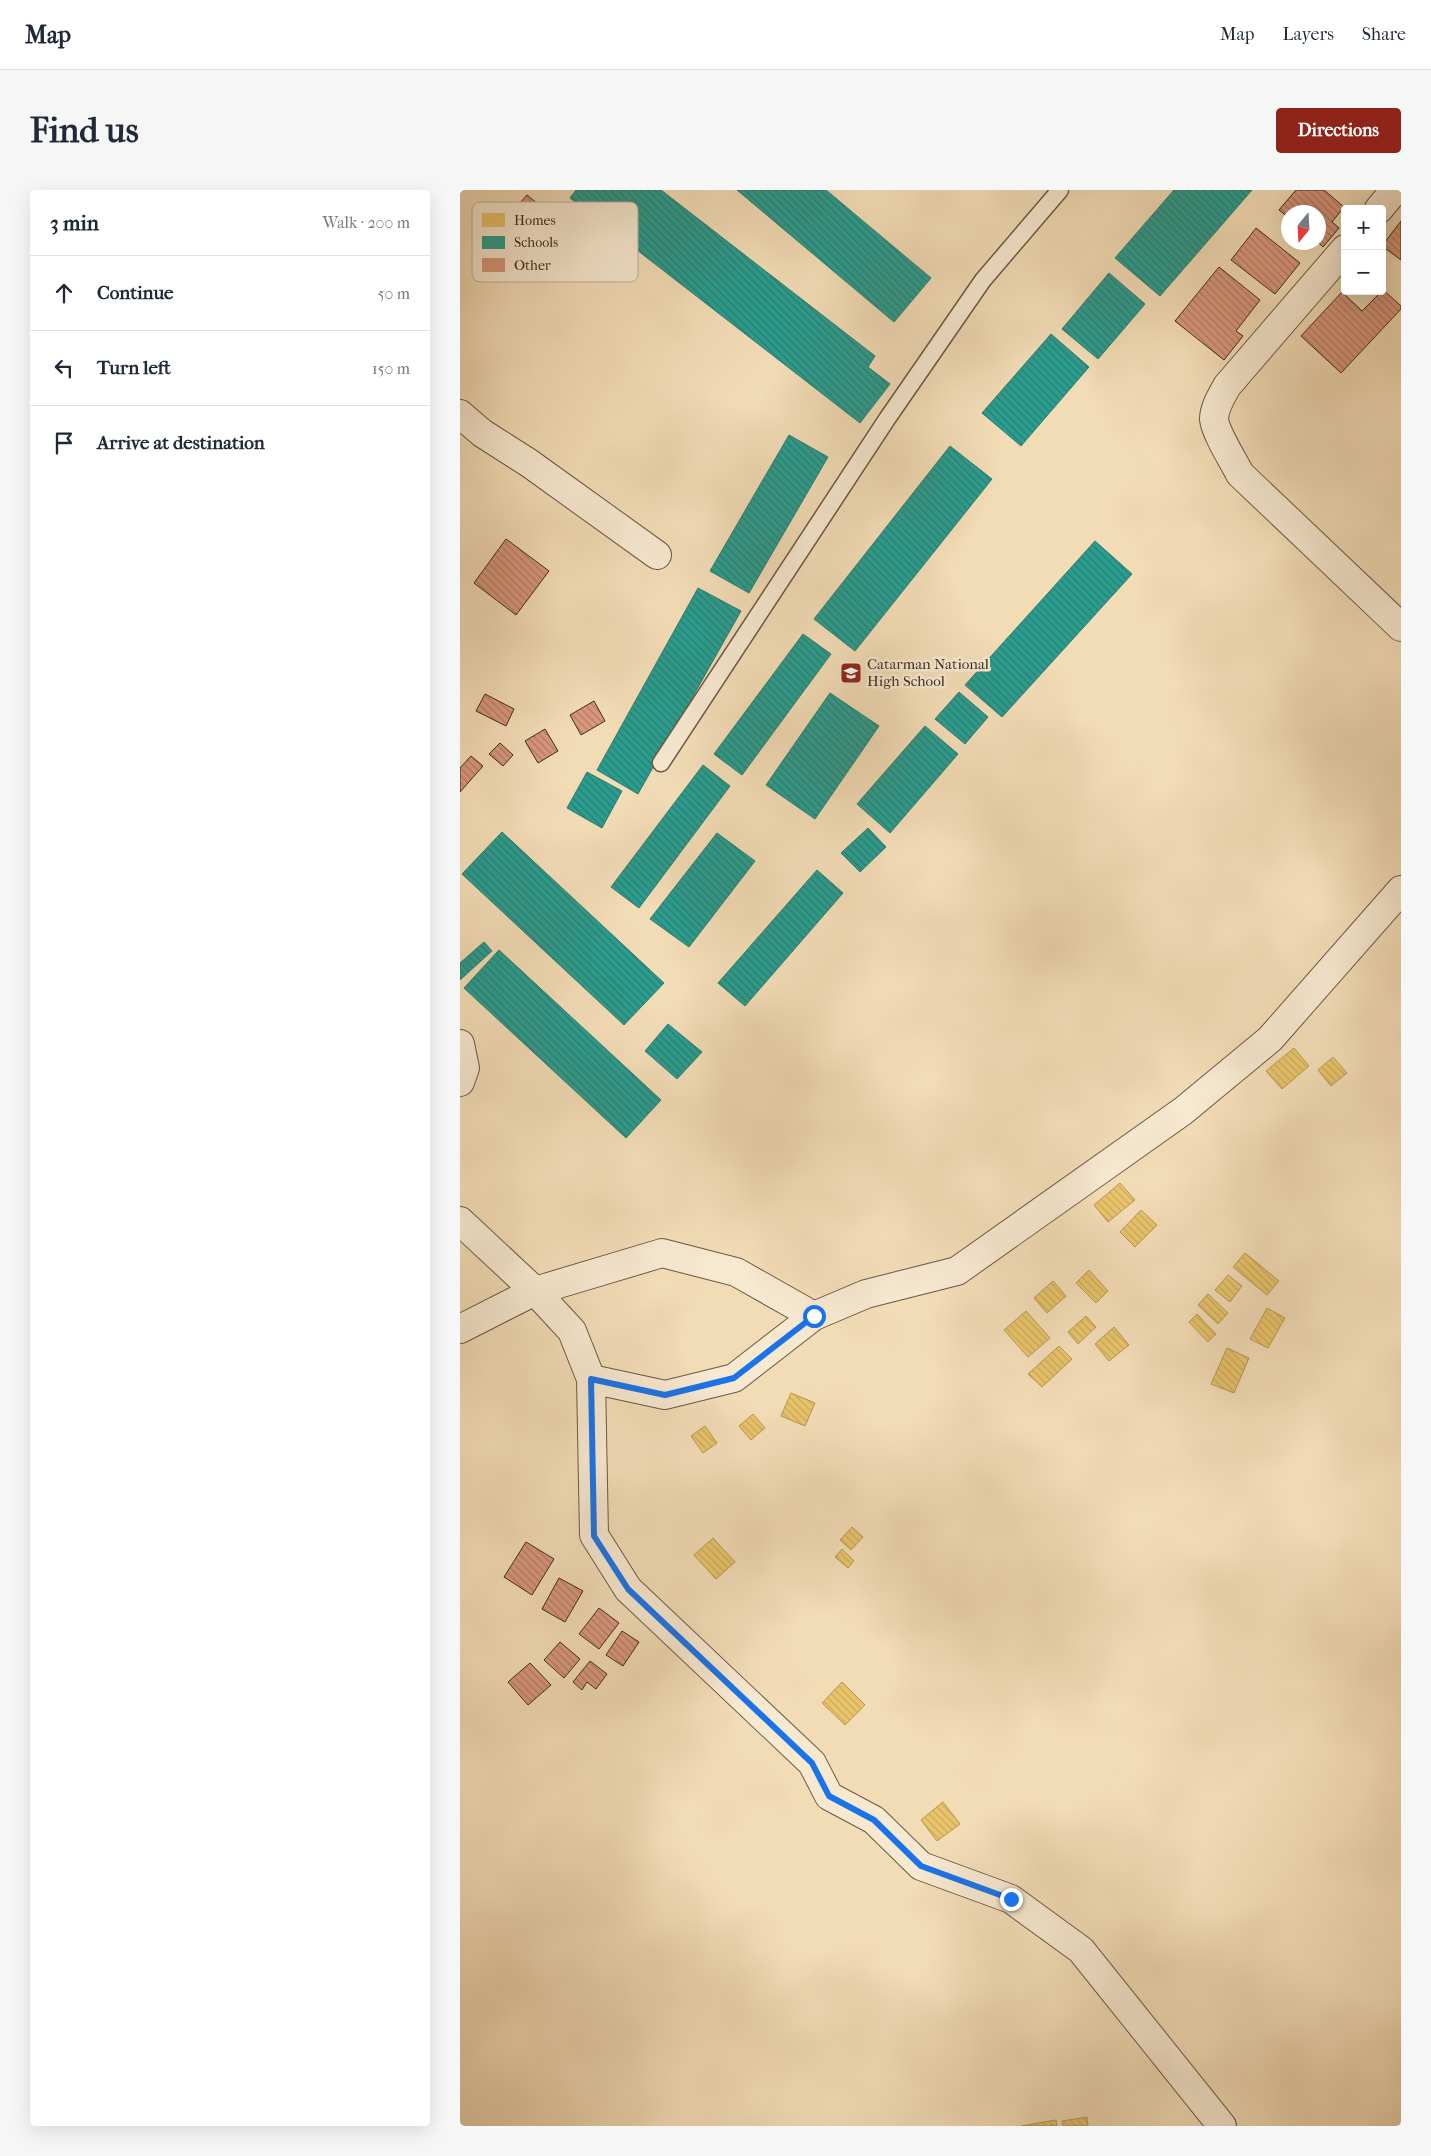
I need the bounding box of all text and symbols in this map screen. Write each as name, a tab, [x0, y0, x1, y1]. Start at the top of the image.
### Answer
text: Map	[25, 21, 71, 49]
text: Map	[1220, 24, 1254, 45]
text: Layers	[1282, 24, 1334, 45]
text: Share	[1362, 24, 1406, 45]
button: Directions	[1276, 108, 1401, 153]
text: Find us	[30, 110, 139, 151]
legend	[472, 202, 638, 282]
north arrow	[1281, 205, 1326, 250]
map controls	[1341, 205, 1386, 295]
button: +	[1341, 205, 1386, 250]
text: 3 min	[50, 211, 99, 235]
text: Homes	[514, 212, 556, 229]
text: Walk · 200 m	[323, 213, 410, 232]
text: Schools	[514, 234, 558, 251]
button: −	[1341, 250, 1386, 295]
text: Other	[514, 257, 551, 274]
icon: ahead	[50, 279, 78, 307]
text: Continue	[97, 282, 173, 304]
text: 50 m	[378, 284, 410, 303]
icon: left	[50, 354, 78, 382]
text: Turn left	[97, 357, 171, 379]
text: 150 m	[372, 359, 410, 378]
icon: arrive	[50, 429, 78, 457]
text: Arrive at destination	[97, 432, 265, 454]
place label: Catarman National High School	[867, 655, 989, 690]
school or university icon: Catarman National High School	[839, 661, 863, 685]
route start	[803, 1305, 826, 1328]
route end	[1000, 1888, 1023, 1911]

